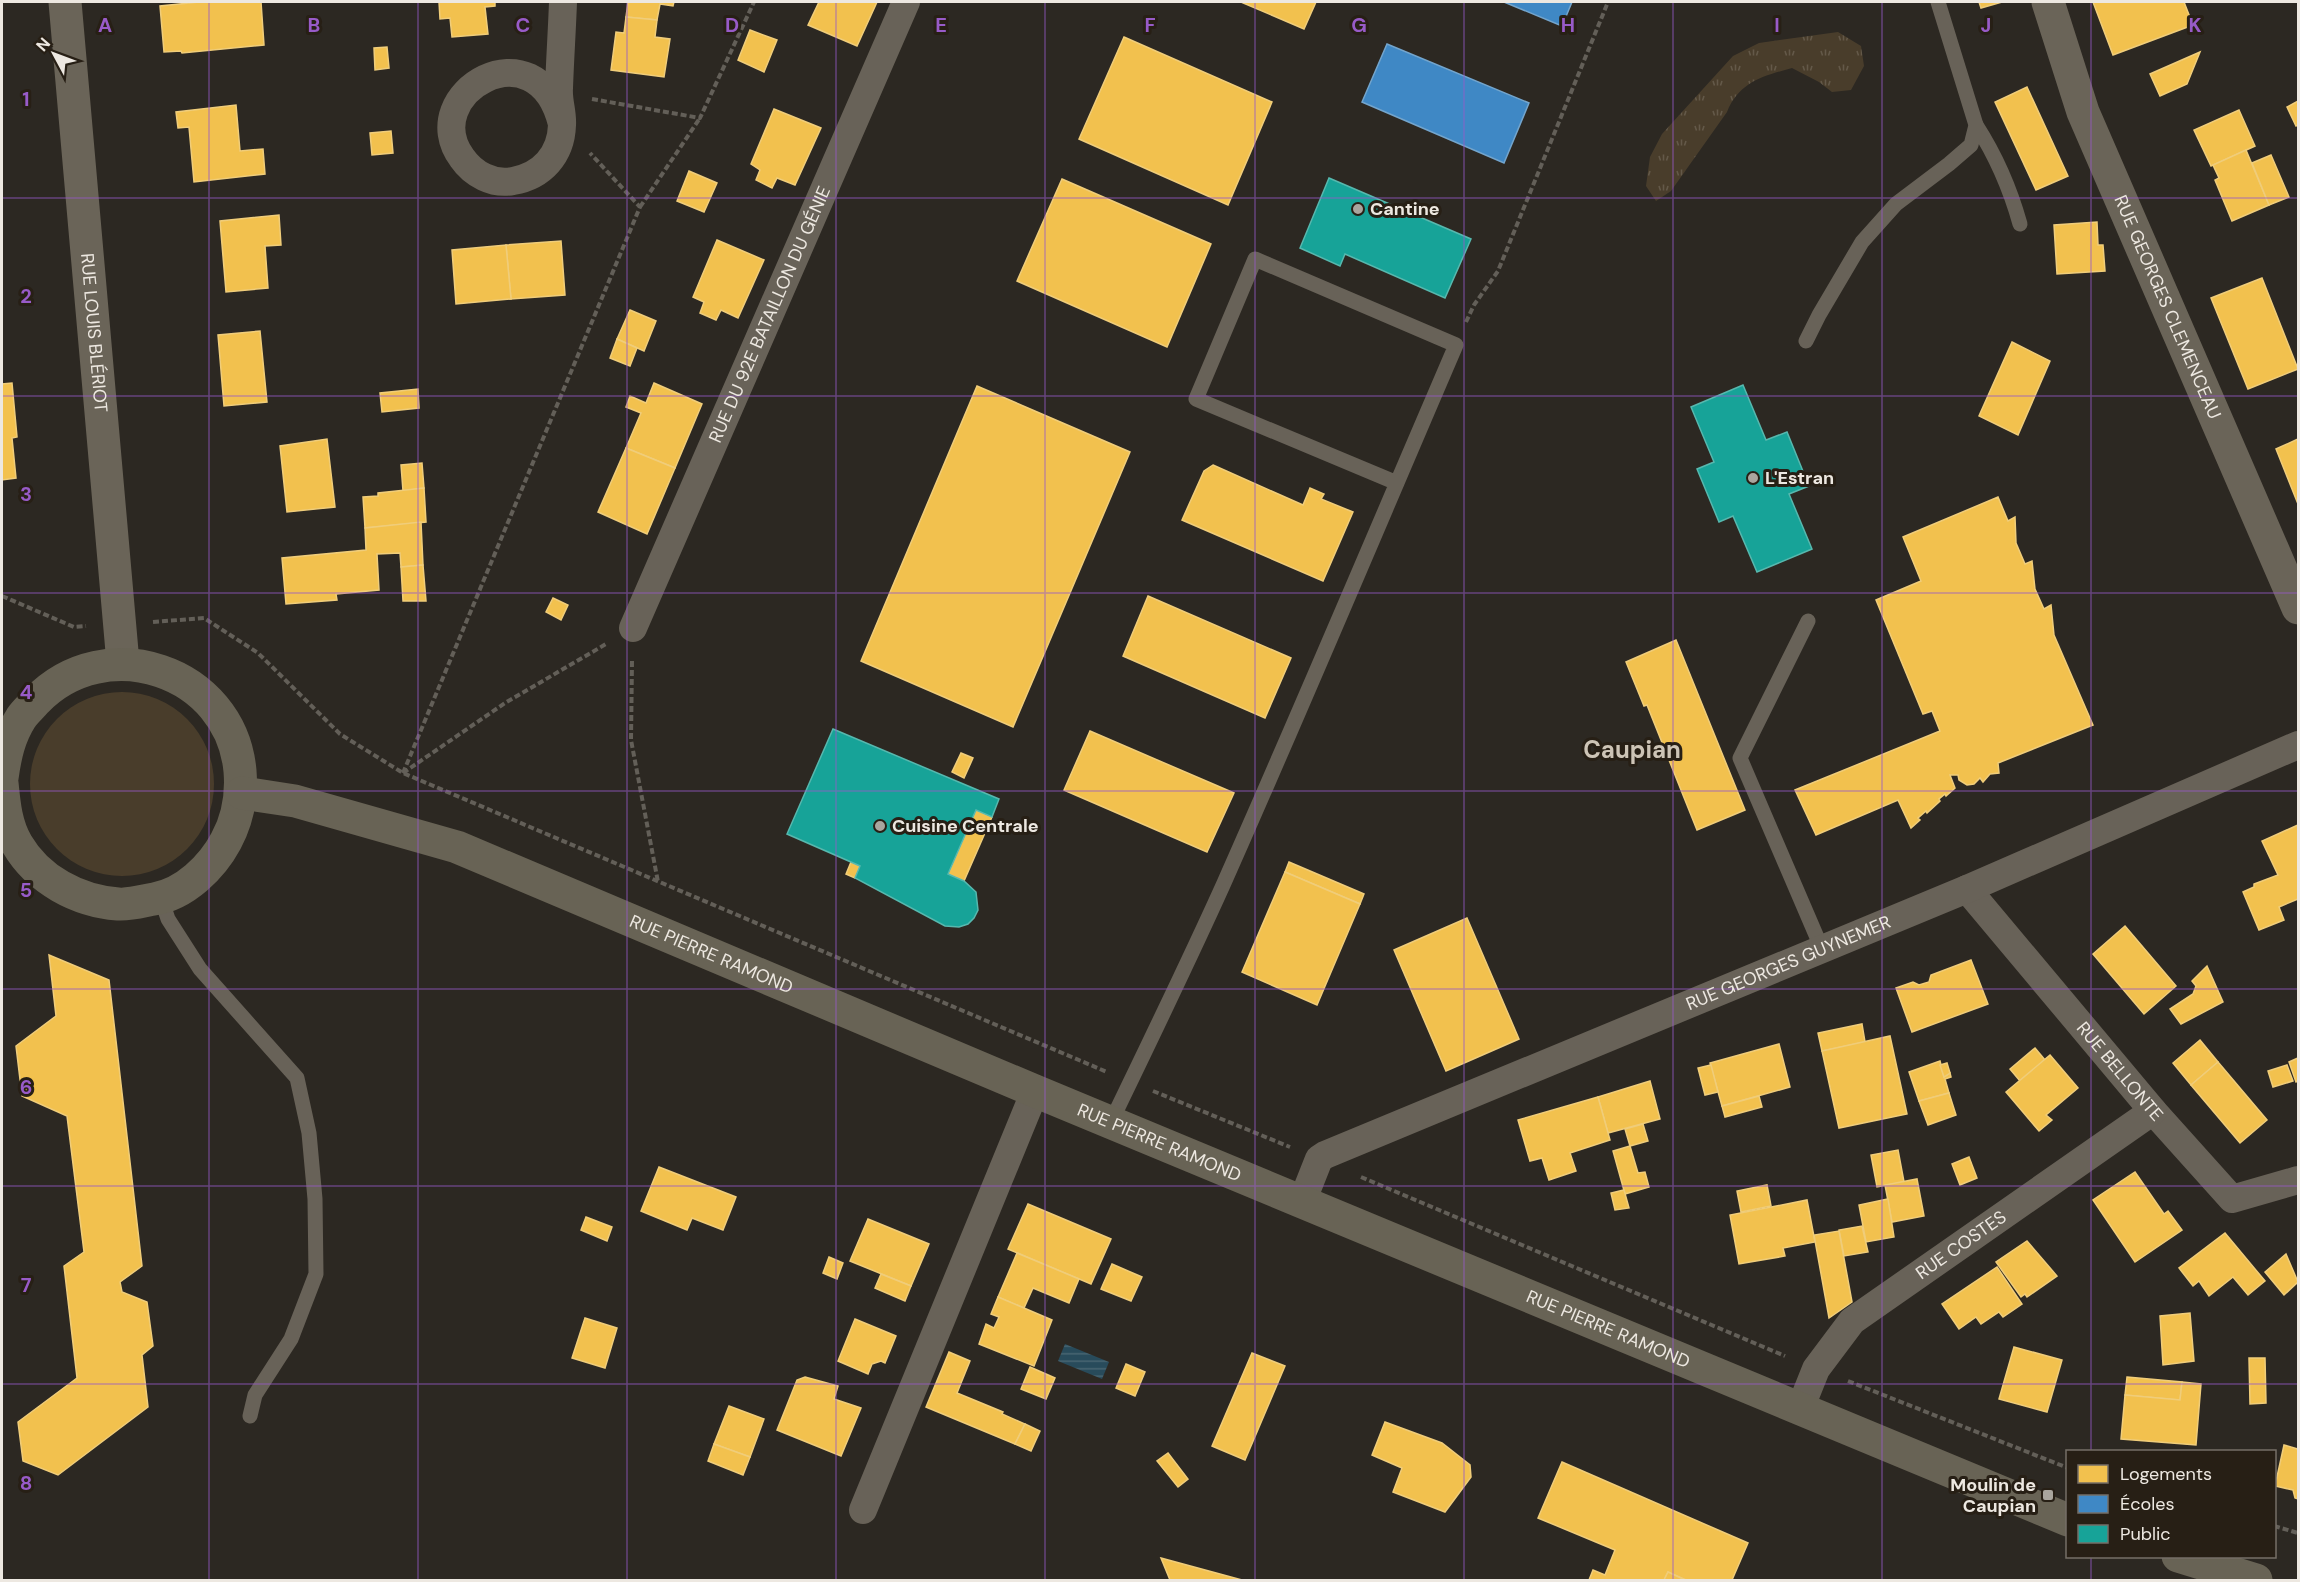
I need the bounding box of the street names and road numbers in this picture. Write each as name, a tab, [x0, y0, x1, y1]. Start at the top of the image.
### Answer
street label: RUE DU 92E BATAILLON DU GÉNIE	[703, 183, 836, 446]
street label: RUE GEORGES CLEMENCEAU	[2108, 191, 2227, 423]
street label: RUE LOUIS BLÉRIOT	[75, 252, 113, 413]
street label: RUE PIERRE RAMOND	[626, 909, 797, 999]
street label: RUE GEORGES GUYNEMER	[1682, 910, 1894, 1016]
street label: RUE BELLONTE	[2071, 1017, 2169, 1126]
street label: RUE PIERRE RAMOND	[1074, 1098, 1245, 1187]
street label: RUE COSTES	[1911, 1205, 2011, 1285]
street label: RUE PIERRE RAMOND	[1523, 1284, 1694, 1374]

